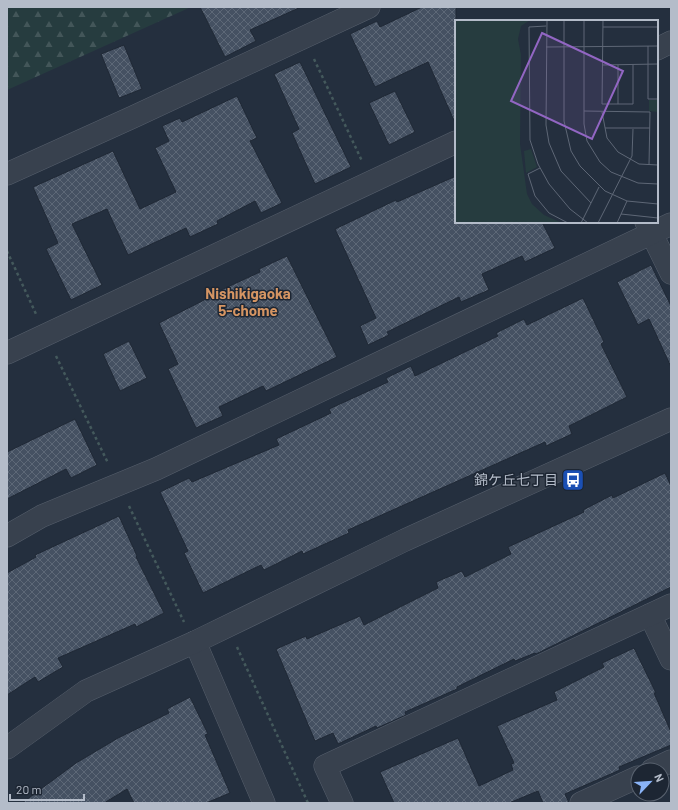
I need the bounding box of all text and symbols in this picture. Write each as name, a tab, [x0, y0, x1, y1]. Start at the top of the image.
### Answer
inset map	[455, 20, 658, 223]
district label: Nishikigaoka 5-chome	[205, 284, 291, 319]
bus stop icon: 錦ケ丘七丁目	[560, 467, 586, 493]
place label: 錦ケ丘七丁目	[474, 471, 558, 488]
north arrow	[630, 762, 670, 802]
text: N	[652, 771, 667, 784]
scale bar	[10, 776, 84, 802]
text: 20 m	[16, 782, 42, 796]

